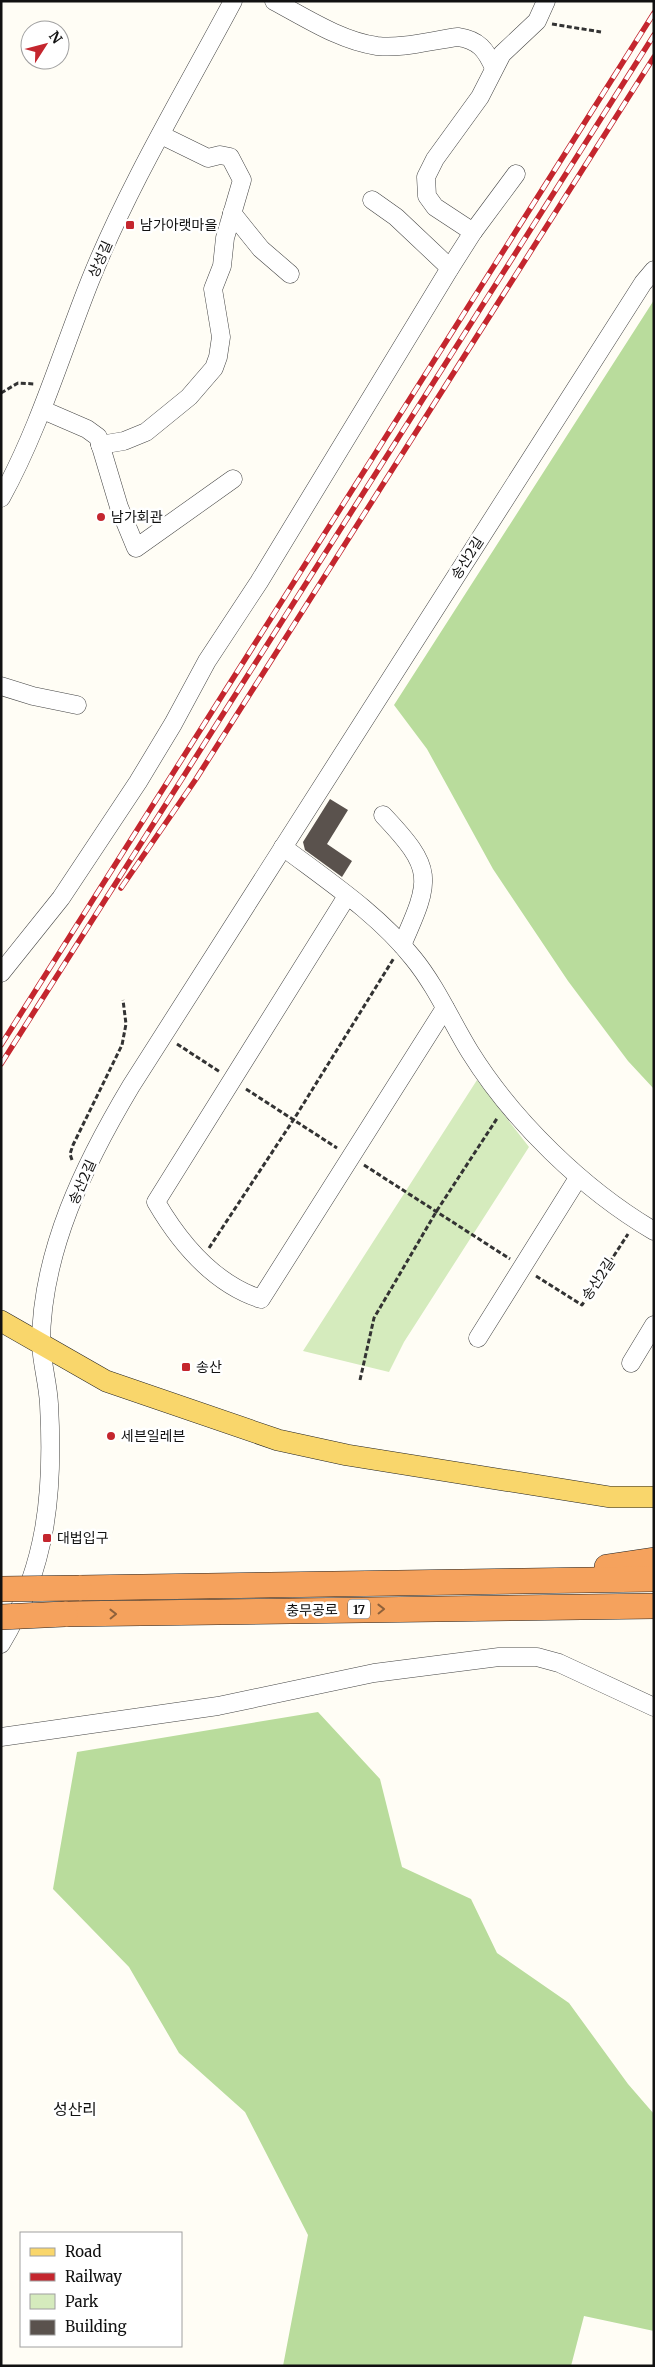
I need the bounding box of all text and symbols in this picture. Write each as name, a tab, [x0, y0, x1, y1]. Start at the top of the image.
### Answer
north arrow	[20, 20, 70, 70]
text: N	[45, 28, 66, 47]
place label: 남가아랫마을	[140, 216, 217, 234]
marker: 남가아랫마을	[124, 219, 136, 231]
street label: 상성길	[84, 238, 116, 280]
place label: 남가회관	[111, 508, 163, 526]
marker: 남가회관	[95, 511, 107, 523]
street label: 송산2길	[447, 533, 487, 583]
street label: 송산2길	[64, 1157, 100, 1207]
street label: 송산2길	[577, 1254, 619, 1304]
place label: 송산	[196, 1358, 222, 1376]
marker: 송산	[180, 1361, 192, 1373]
place label: 세븐일레븐	[121, 1427, 186, 1445]
marker: 세븐일레븐	[105, 1430, 117, 1442]
place label: 대법입구	[57, 1529, 109, 1547]
marker: 대법입구	[41, 1532, 53, 1544]
road number: 17	[348, 1600, 370, 1618]
street label: 충무공로	[286, 1601, 338, 1619]
one-way arrow	[377, 1604, 385, 1614]
one-way arrow	[110, 1608, 118, 1619]
district label: 성산리	[53, 2099, 97, 2119]
legend	[20, 2232, 182, 2347]
text: Road	[65, 2242, 101, 2261]
text: Railway	[65, 2267, 122, 2286]
text: Park	[65, 2292, 99, 2311]
text: Building	[65, 2317, 127, 2336]

